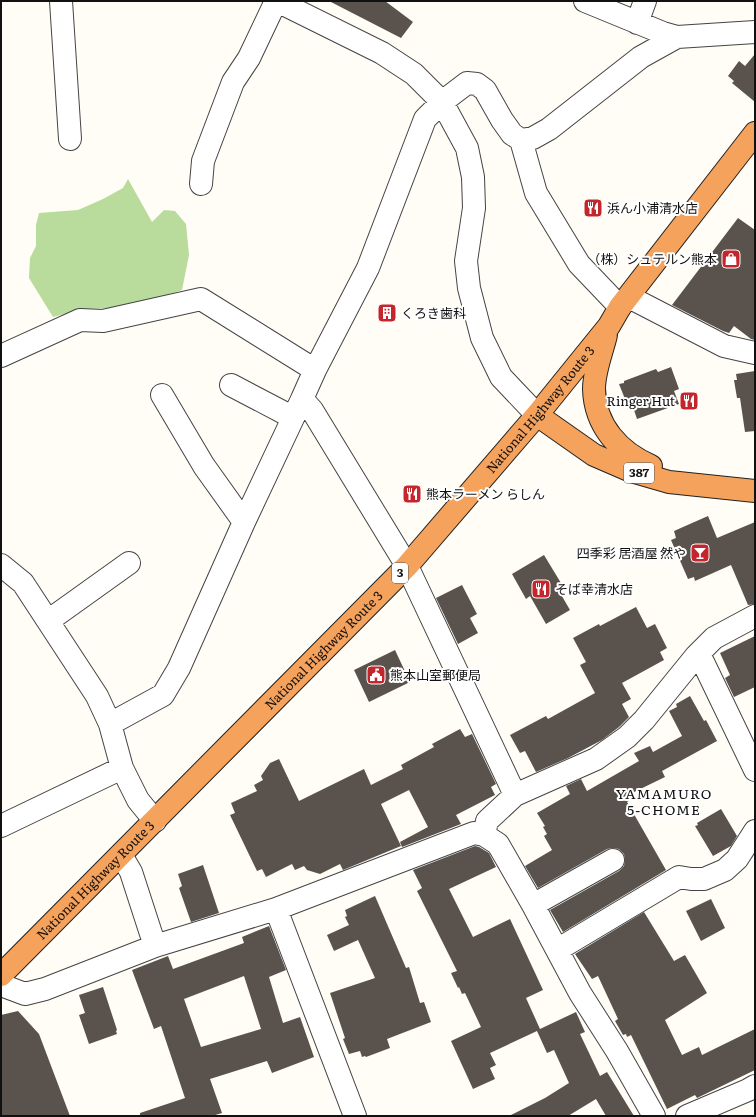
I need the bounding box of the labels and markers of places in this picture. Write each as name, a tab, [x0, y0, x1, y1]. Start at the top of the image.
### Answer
restaurant icon: 浜ん小浦清水店	[582, 197, 604, 219]
place label: 浜ん小浦清水店	[607, 198, 698, 217]
shop icon: （株）シュテルン熊本	[720, 248, 742, 270]
place label: （株）シュテルン熊本	[587, 249, 717, 268]
building icon: くろき歯科	[376, 302, 398, 324]
place label: くろき歯科	[401, 303, 466, 322]
restaurant icon: Ringer Hut	[678, 390, 700, 412]
place label: Ringer Hut	[607, 391, 676, 410]
restaurant icon: 熊本ラーメン らしん	[401, 483, 423, 505]
place label: 熊本ラーメン らしん	[426, 484, 545, 503]
bar icon: 四季彩 居酒屋 然や	[689, 542, 711, 564]
place label: 四季彩 居酒屋 然や	[577, 543, 686, 562]
restaurant icon: そば幸清水店	[530, 578, 552, 600]
place label: そば幸清水店	[555, 579, 633, 598]
public building icon: 熊本山室郵便局	[365, 664, 387, 686]
place label: 熊本山室郵便局	[390, 665, 481, 684]

